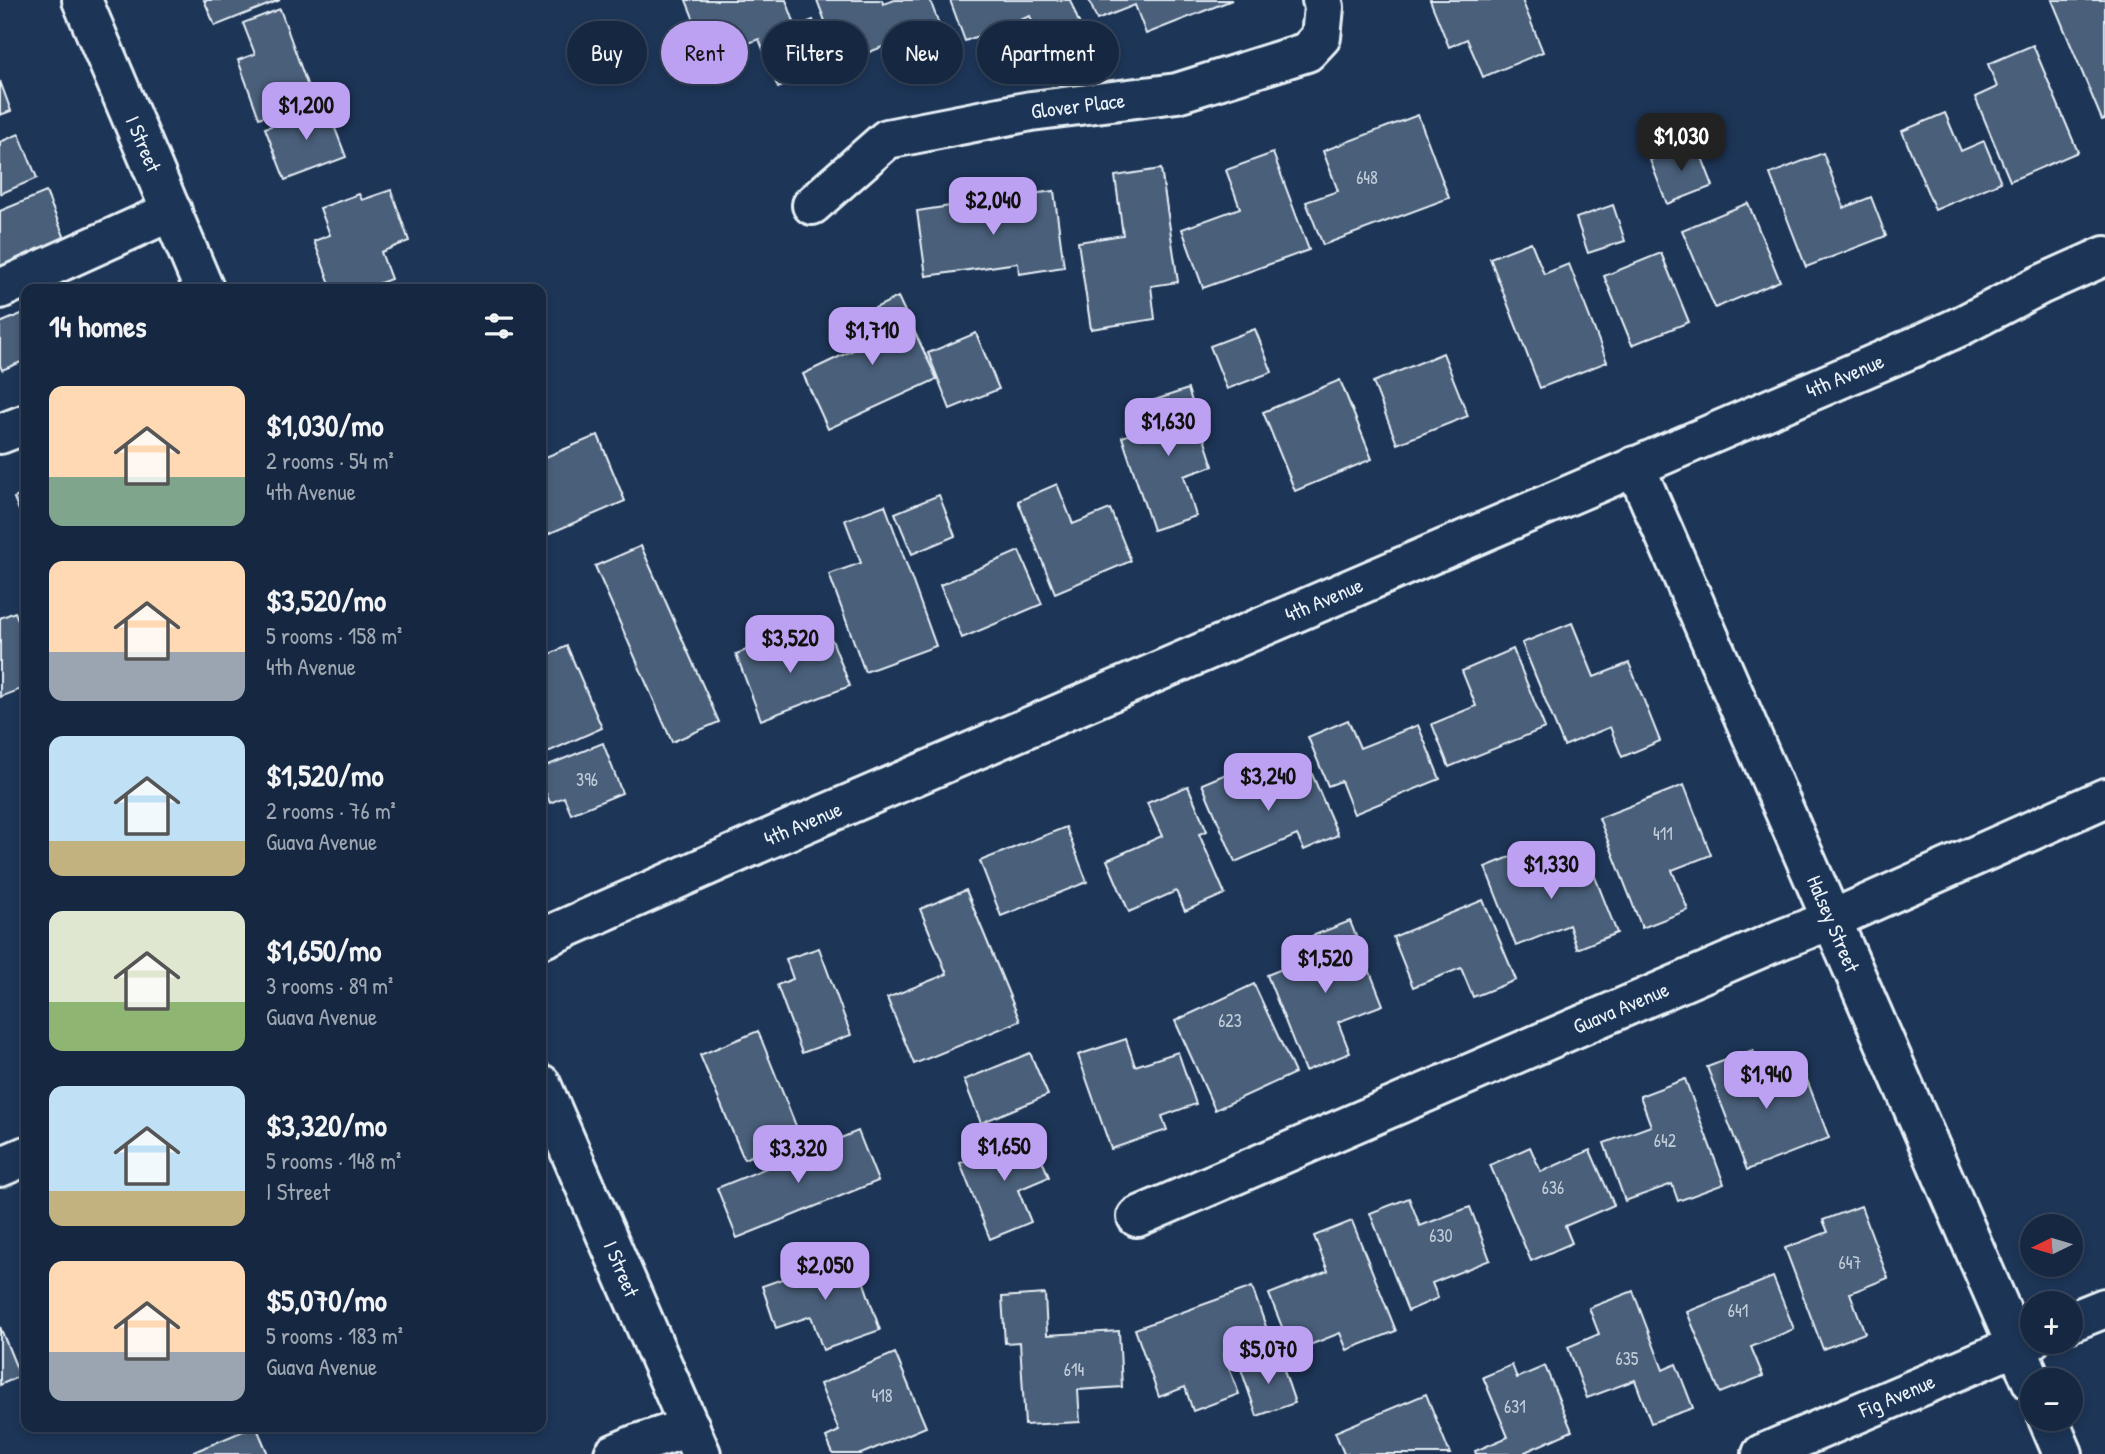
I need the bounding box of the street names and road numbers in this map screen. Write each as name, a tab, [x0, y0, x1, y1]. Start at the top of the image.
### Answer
street label: Glover Place	[1029, 85, 1126, 126]
street label: I Street	[119, 111, 169, 177]
street label: 4th Avenue	[1801, 346, 1888, 405]
street label: 4th Avenue	[1280, 570, 1367, 629]
street label: 4th Avenue	[759, 794, 846, 853]
street label: Halsey Street	[1800, 871, 1867, 977]
street label: Guava Avenue	[1568, 974, 1673, 1041]
street label: I Street	[597, 1236, 647, 1302]
street label: Fig Avenue	[1853, 1367, 1939, 1425]

